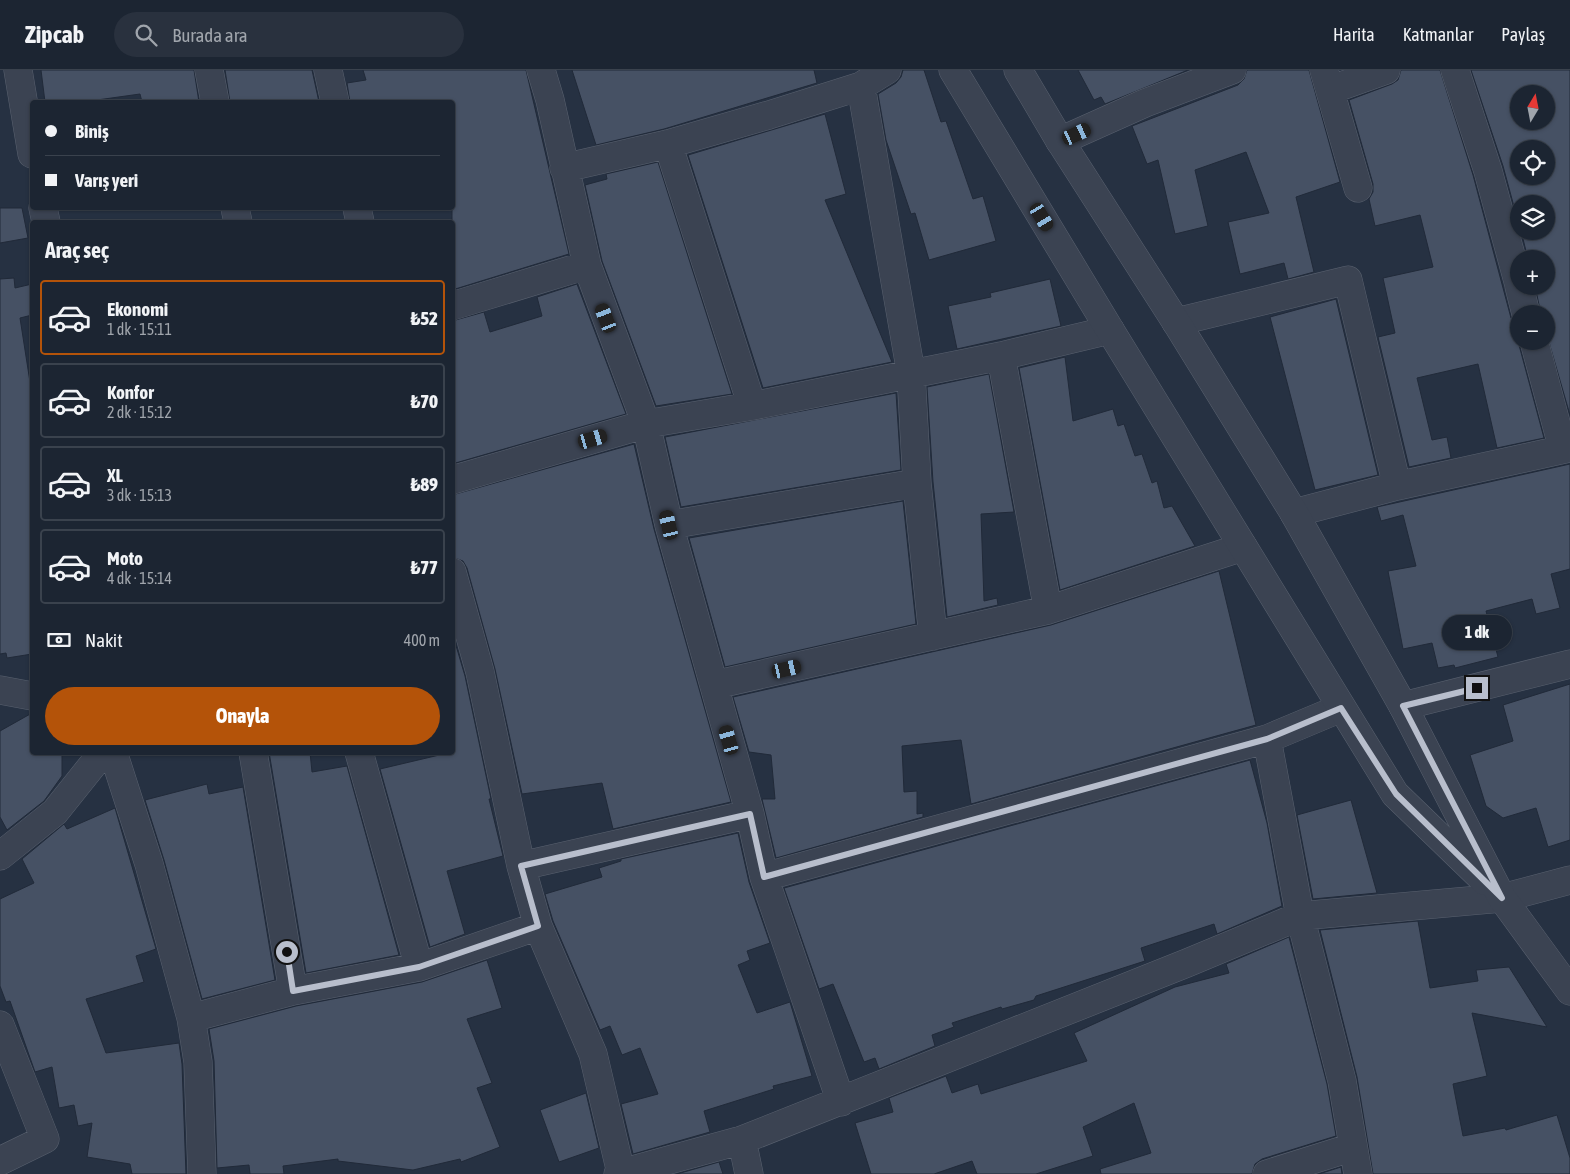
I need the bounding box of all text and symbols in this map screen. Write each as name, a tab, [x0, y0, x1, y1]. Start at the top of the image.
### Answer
search box	[114, 12, 464, 57]
text: Zipcab	[25, 21, 84, 48]
icon: search	[132, 21, 160, 49]
text: Burada ara	[172, 24, 248, 46]
text: Harita	[1333, 24, 1375, 45]
text: Katmanlar	[1403, 24, 1473, 45]
text: Paylaş	[1501, 24, 1545, 45]
north arrow	[1510, 85, 1555, 130]
map controls	[1510, 85, 1555, 350]
text: Biniş	[75, 120, 109, 142]
car	[1060, 121, 1093, 147]
button: locate	[1510, 140, 1555, 185]
text: Varış yeri	[75, 169, 138, 191]
button: layers	[1510, 195, 1555, 240]
car	[1027, 200, 1056, 234]
text: Araç seç	[45, 237, 109, 263]
button: +	[1510, 250, 1555, 295]
icon: car	[47, 295, 92, 340]
text: Ekonomi	[107, 298, 168, 320]
car	[593, 301, 618, 335]
button: −	[1510, 305, 1555, 350]
text: ₺52	[411, 307, 438, 329]
text: 1 dk · 15:11	[107, 320, 172, 338]
icon: car	[47, 378, 92, 423]
text: Konfor	[107, 381, 154, 403]
text: ₺70	[411, 390, 438, 412]
text: 2 dk · 15:12	[107, 403, 172, 421]
car	[576, 428, 609, 450]
icon: car	[47, 461, 92, 506]
text: XL	[107, 464, 123, 486]
text: ₺89	[411, 473, 438, 495]
text: 3 dk · 15:13	[107, 486, 172, 504]
car	[658, 509, 679, 541]
icon: car	[47, 544, 92, 589]
text: Moto	[107, 547, 143, 569]
text: ₺77	[411, 556, 438, 578]
text: 4 dk · 15:14	[107, 569, 172, 587]
callout: 1 dk	[1442, 616, 1512, 650]
text: 1 dk	[1465, 623, 1489, 641]
icon: cash	[45, 626, 73, 654]
text: Nakit	[85, 629, 123, 651]
text: 400 m	[404, 631, 440, 649]
car	[770, 658, 803, 680]
route end	[1466, 677, 1488, 699]
button: Onayla	[45, 687, 440, 745]
car	[717, 724, 740, 756]
route start	[276, 941, 298, 963]

